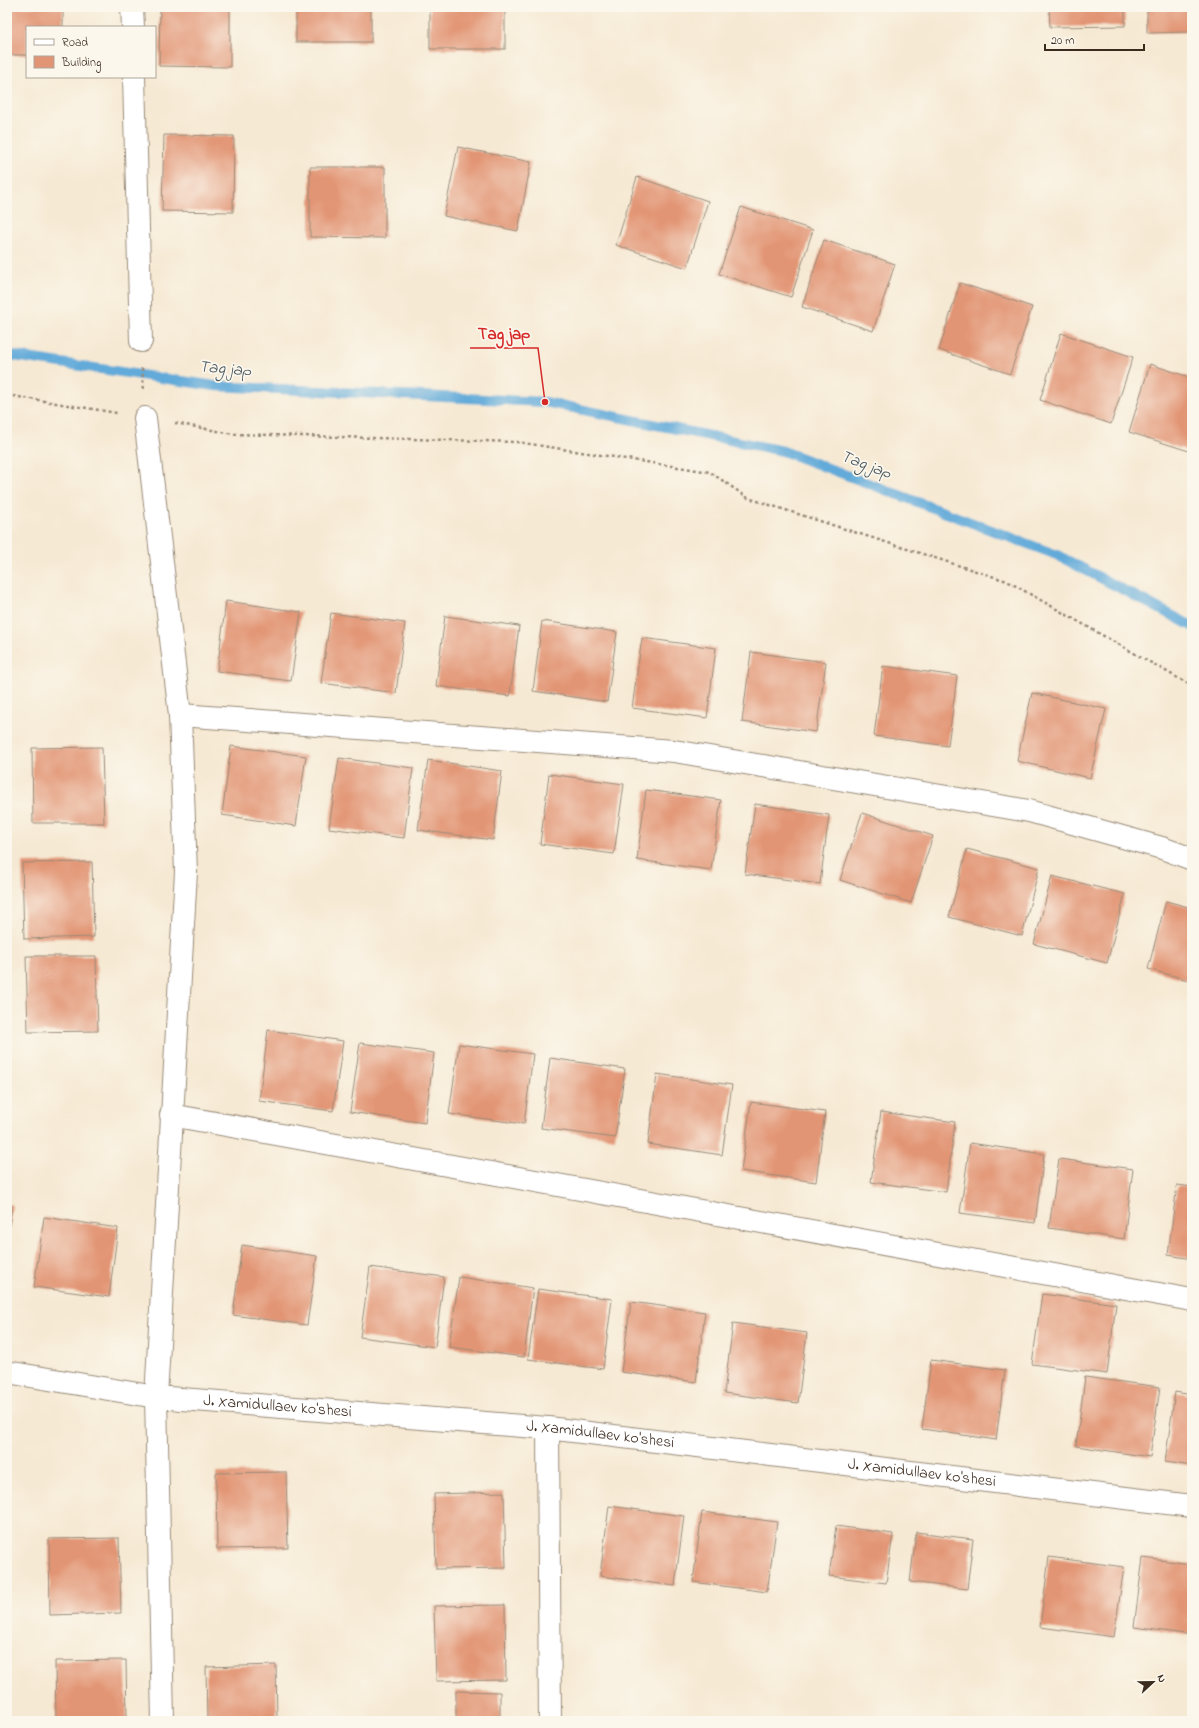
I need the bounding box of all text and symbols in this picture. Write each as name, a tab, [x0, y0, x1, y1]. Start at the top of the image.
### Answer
legend	[26, 26, 156, 78]
scale bar	[1045, 26, 1144, 52]
text: 20 m	[1051, 32, 1074, 50]
text: Road	[62, 34, 88, 52]
text: Building	[61, 54, 101, 73]
callout: Tag jap	[470, 319, 538, 348]
text: Tag jap	[478, 322, 530, 349]
water label: Tag jap	[198, 354, 253, 385]
water label: Tag jap	[837, 444, 896, 487]
street label: J. Xamidullaev ko'shesi	[202, 1389, 353, 1424]
street label: J. Xamidullaev ko'shesi	[525, 1414, 676, 1455]
street label: J. Xamidullaev ko'shesi	[847, 1452, 997, 1494]
north arrow	[1133, 1662, 1173, 1702]
text: N	[1153, 1672, 1170, 1685]

